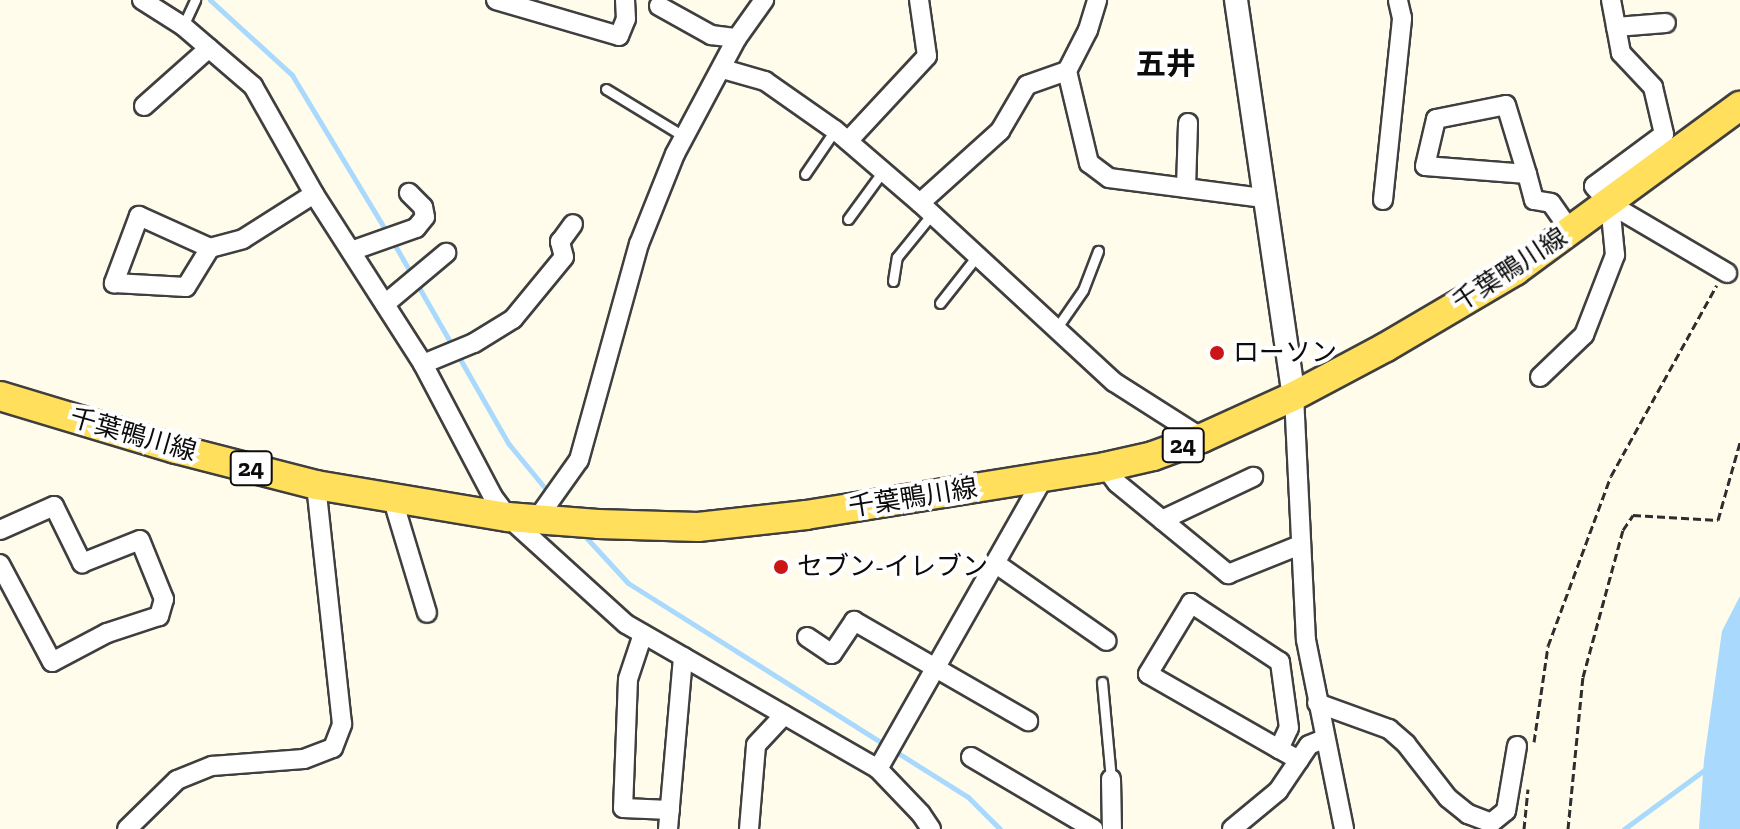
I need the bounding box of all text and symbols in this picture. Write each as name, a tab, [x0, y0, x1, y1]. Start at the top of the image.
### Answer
district label: 五井	[1136, 46, 1196, 82]
street label: 千葉鴨川線	[1447, 222, 1573, 318]
place label: ローソン	[1233, 337, 1337, 369]
marker: ローソン	[1208, 344, 1226, 362]
street label: 千葉鴨川線	[66, 402, 200, 468]
road number: 24	[1161, 425, 1205, 465]
road number: 24	[229, 448, 273, 488]
street label: 千葉鴨川線	[846, 472, 980, 524]
place label: セブン-イレブン	[797, 551, 988, 583]
marker: セブン-イレブン	[772, 558, 790, 576]

